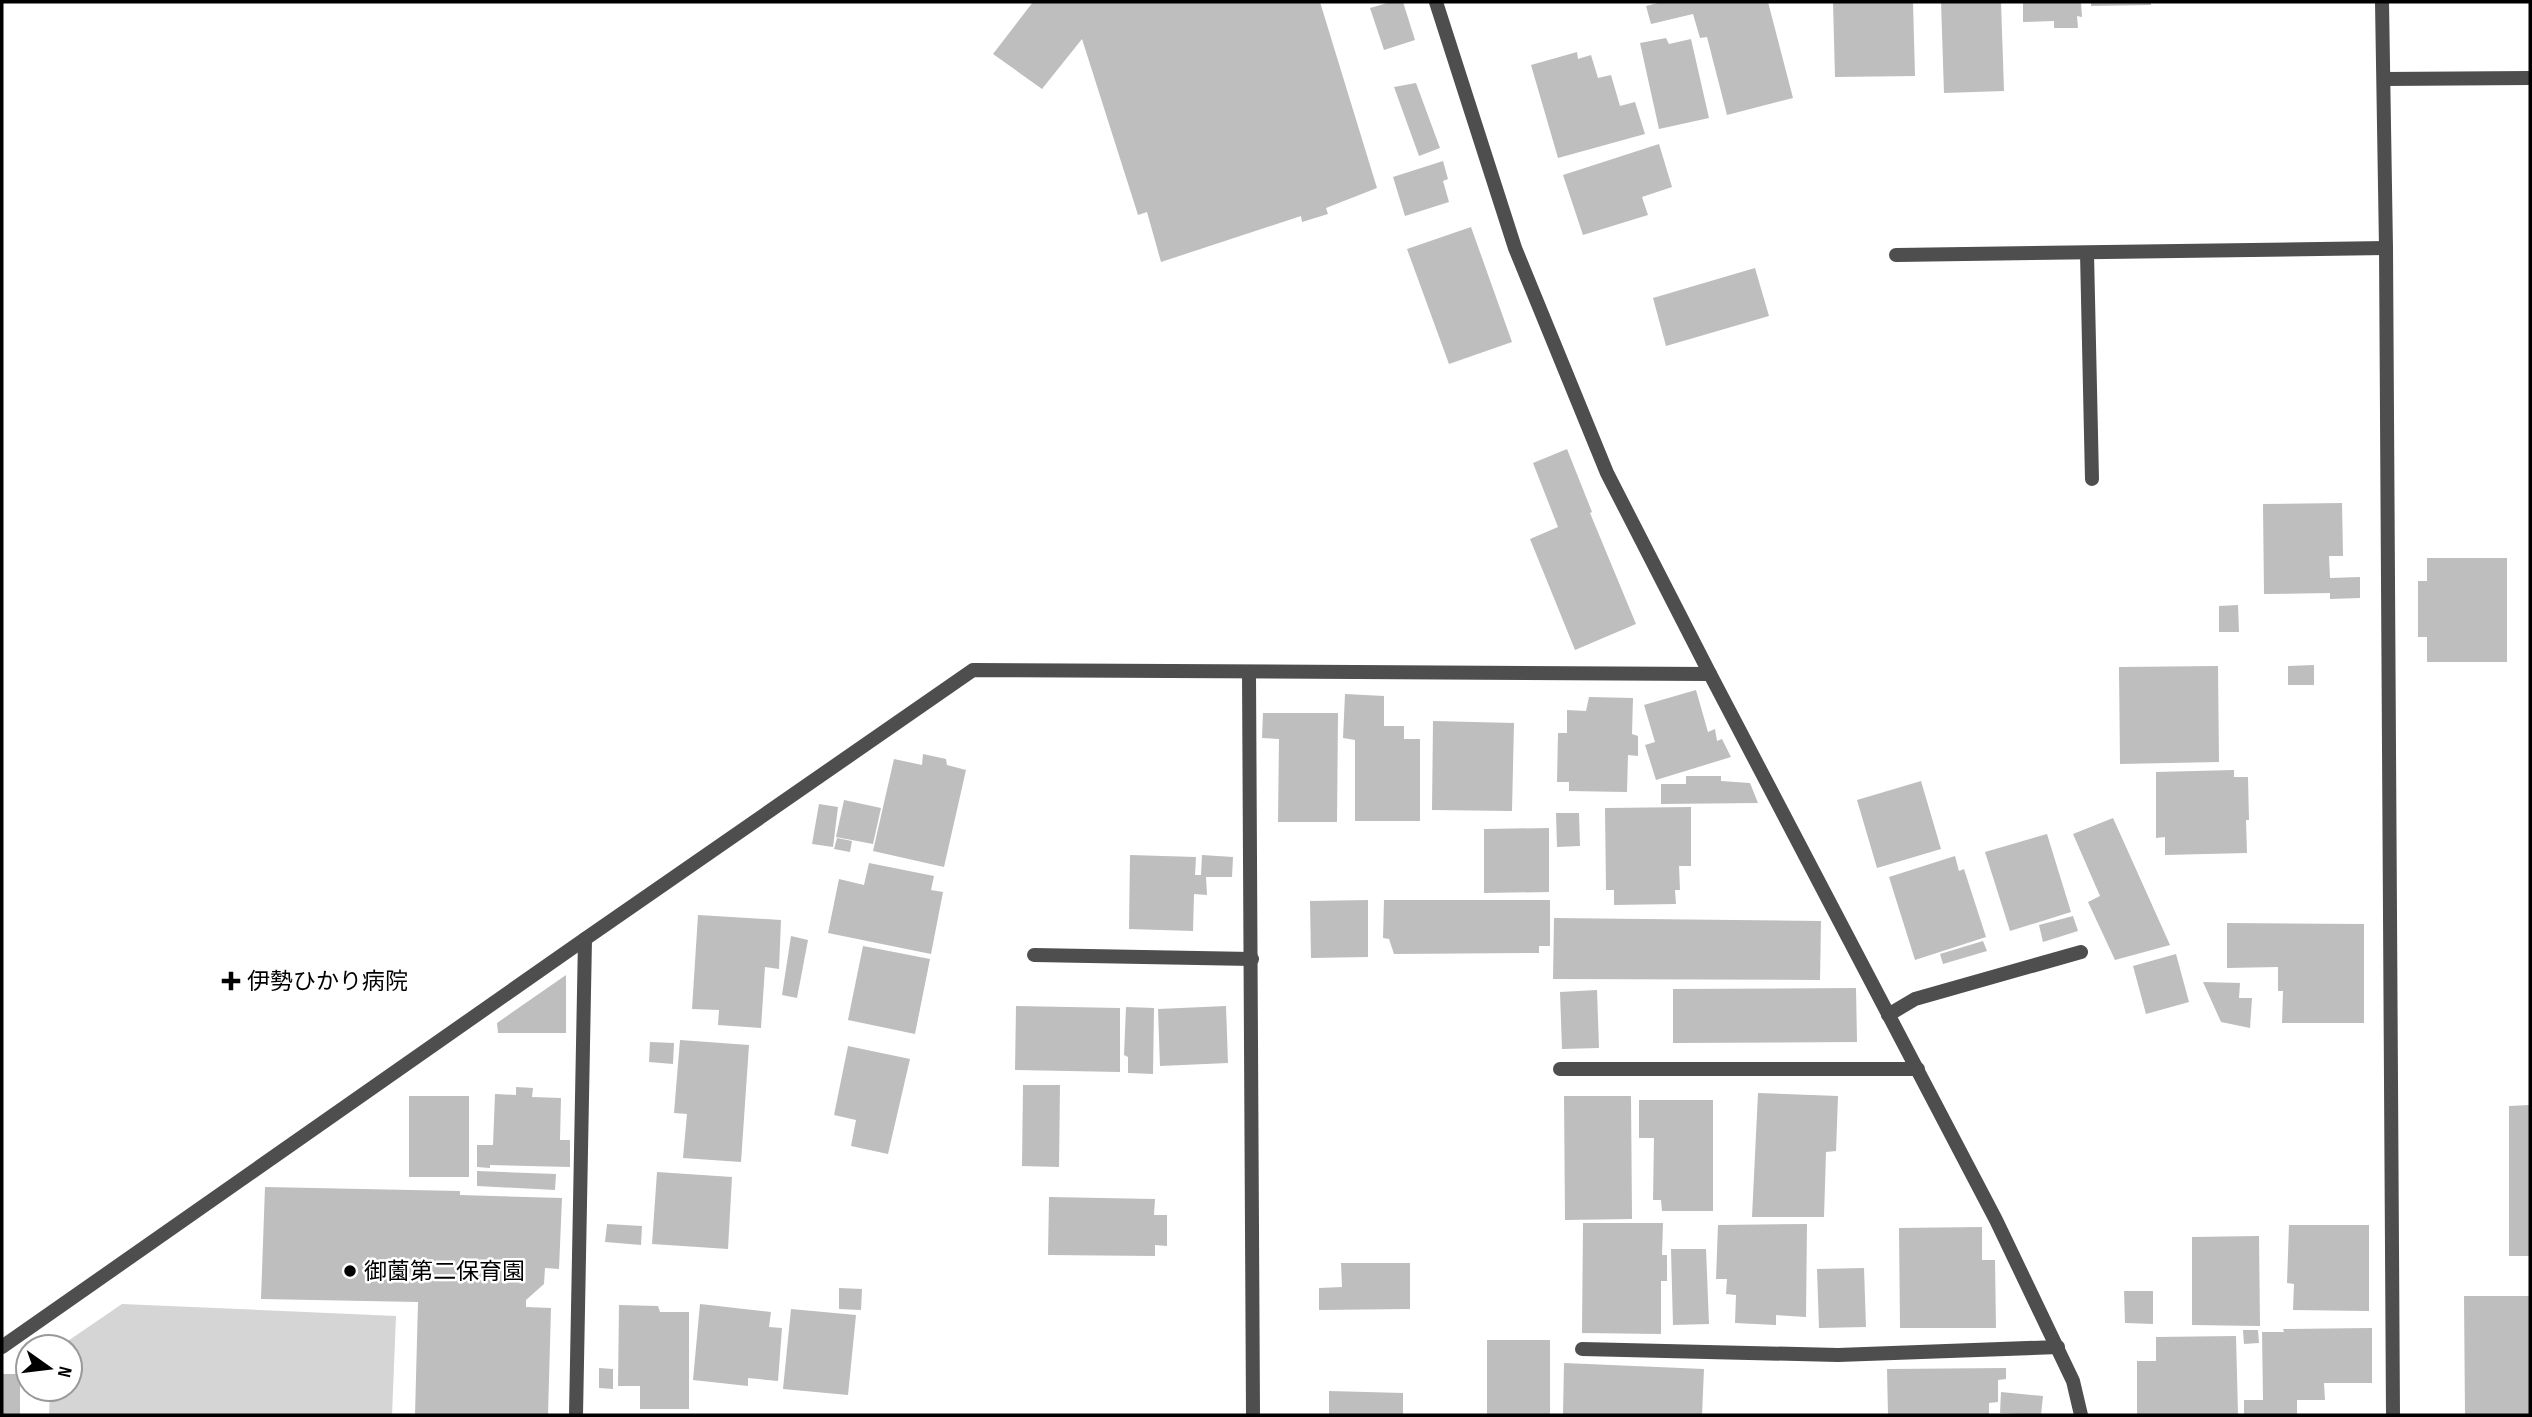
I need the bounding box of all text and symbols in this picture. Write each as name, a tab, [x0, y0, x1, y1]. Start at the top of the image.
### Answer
place label: 伊勢ひかり病院	[247, 968, 408, 996]
marker: 伊勢ひかり病院	[221, 971, 241, 991]
place label: 御薗第二保育園	[364, 1258, 525, 1286]
marker: 御薗第二保育園	[342, 1263, 358, 1279]
north arrow	[14, 1333, 84, 1403]
text: N	[52, 1364, 76, 1379]

